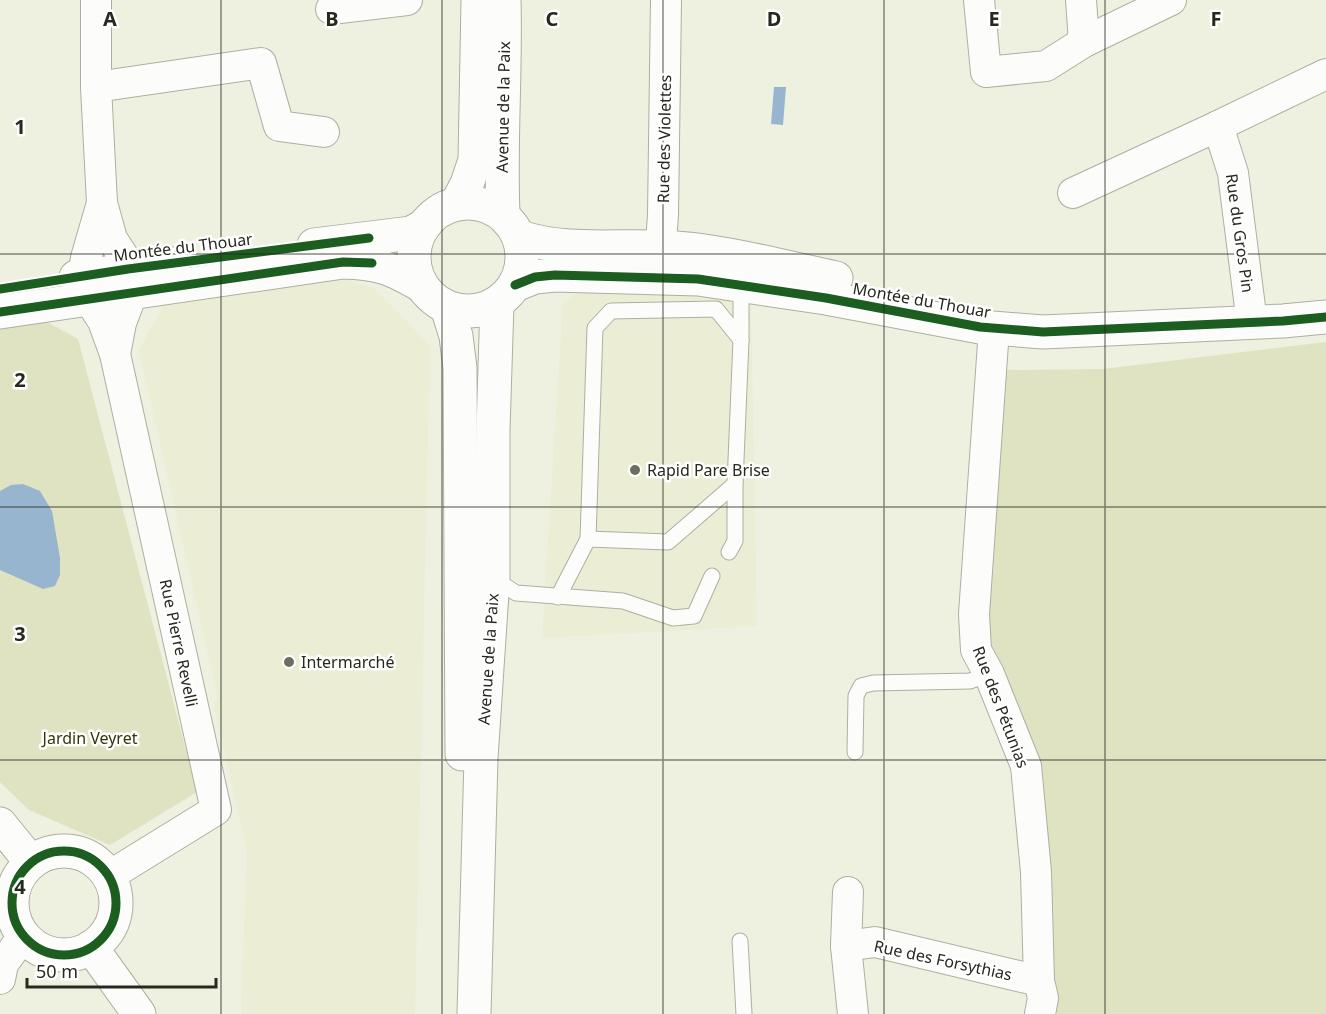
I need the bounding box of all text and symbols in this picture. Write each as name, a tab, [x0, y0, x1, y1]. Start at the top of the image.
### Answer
text: A	[103, 5, 117, 32]
text: B	[325, 5, 339, 32]
text: C	[546, 5, 559, 32]
text: D	[767, 5, 781, 32]
text: E	[988, 5, 1000, 32]
text: F	[1211, 5, 1221, 32]
street label: Avenue de la Paix	[491, 40, 515, 173]
street label: Rue des Violettes	[652, 75, 676, 203]
text: 1	[14, 113, 26, 140]
street label: Rue du Gros Pin	[1221, 172, 1259, 294]
street label: Montée du Thouar	[112, 228, 254, 266]
street label: Montée du Thouar	[851, 277, 993, 323]
text: 2	[14, 366, 26, 393]
place label: Rapid Pare Brise	[647, 459, 770, 481]
marker: Rapid Pare Brise	[628, 463, 642, 477]
street label: Rue Pierre Revelli	[155, 577, 203, 709]
street label: Avenue de la Paix	[472, 592, 504, 726]
text: 3	[14, 620, 26, 647]
street label: Rue des Pétunias	[968, 643, 1034, 771]
place label: Intermarché	[301, 651, 395, 673]
marker: Intermarché	[282, 655, 296, 669]
park label: Jardin Veyret	[41, 727, 138, 749]
text: 4	[14, 873, 26, 900]
street label: Rue des Forsythias	[872, 935, 1014, 985]
scale bar	[27, 951, 216, 989]
text: 50 m	[36, 959, 78, 983]

